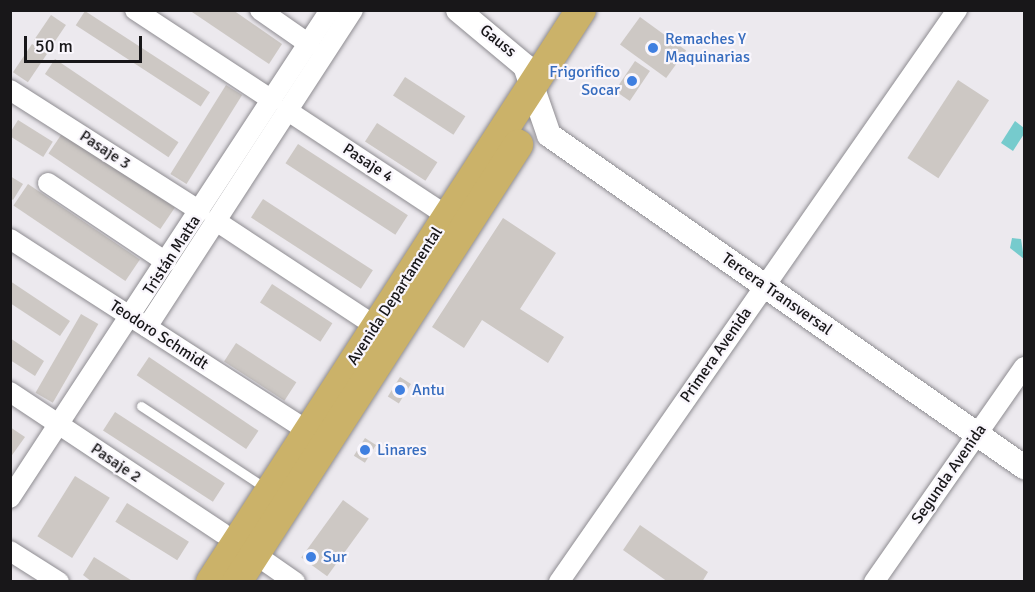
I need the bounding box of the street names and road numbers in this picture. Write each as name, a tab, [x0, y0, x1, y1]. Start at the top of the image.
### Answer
street label: Gauss	[476, 21, 520, 61]
street label: Pasaje 3	[76, 127, 134, 173]
street label: Pasaje 4	[339, 140, 397, 186]
street label: Tristán Matta	[139, 212, 205, 298]
street label: Avenida Departamental	[343, 223, 447, 369]
street label: Tercera Transversal	[718, 249, 836, 339]
street label: Teodoro Schmidt	[106, 296, 212, 374]
street label: Primera Avenida	[676, 304, 756, 406]
street label: Segunda Avenida	[908, 420, 990, 528]
street label: Pasaje 2	[87, 439, 145, 487]

